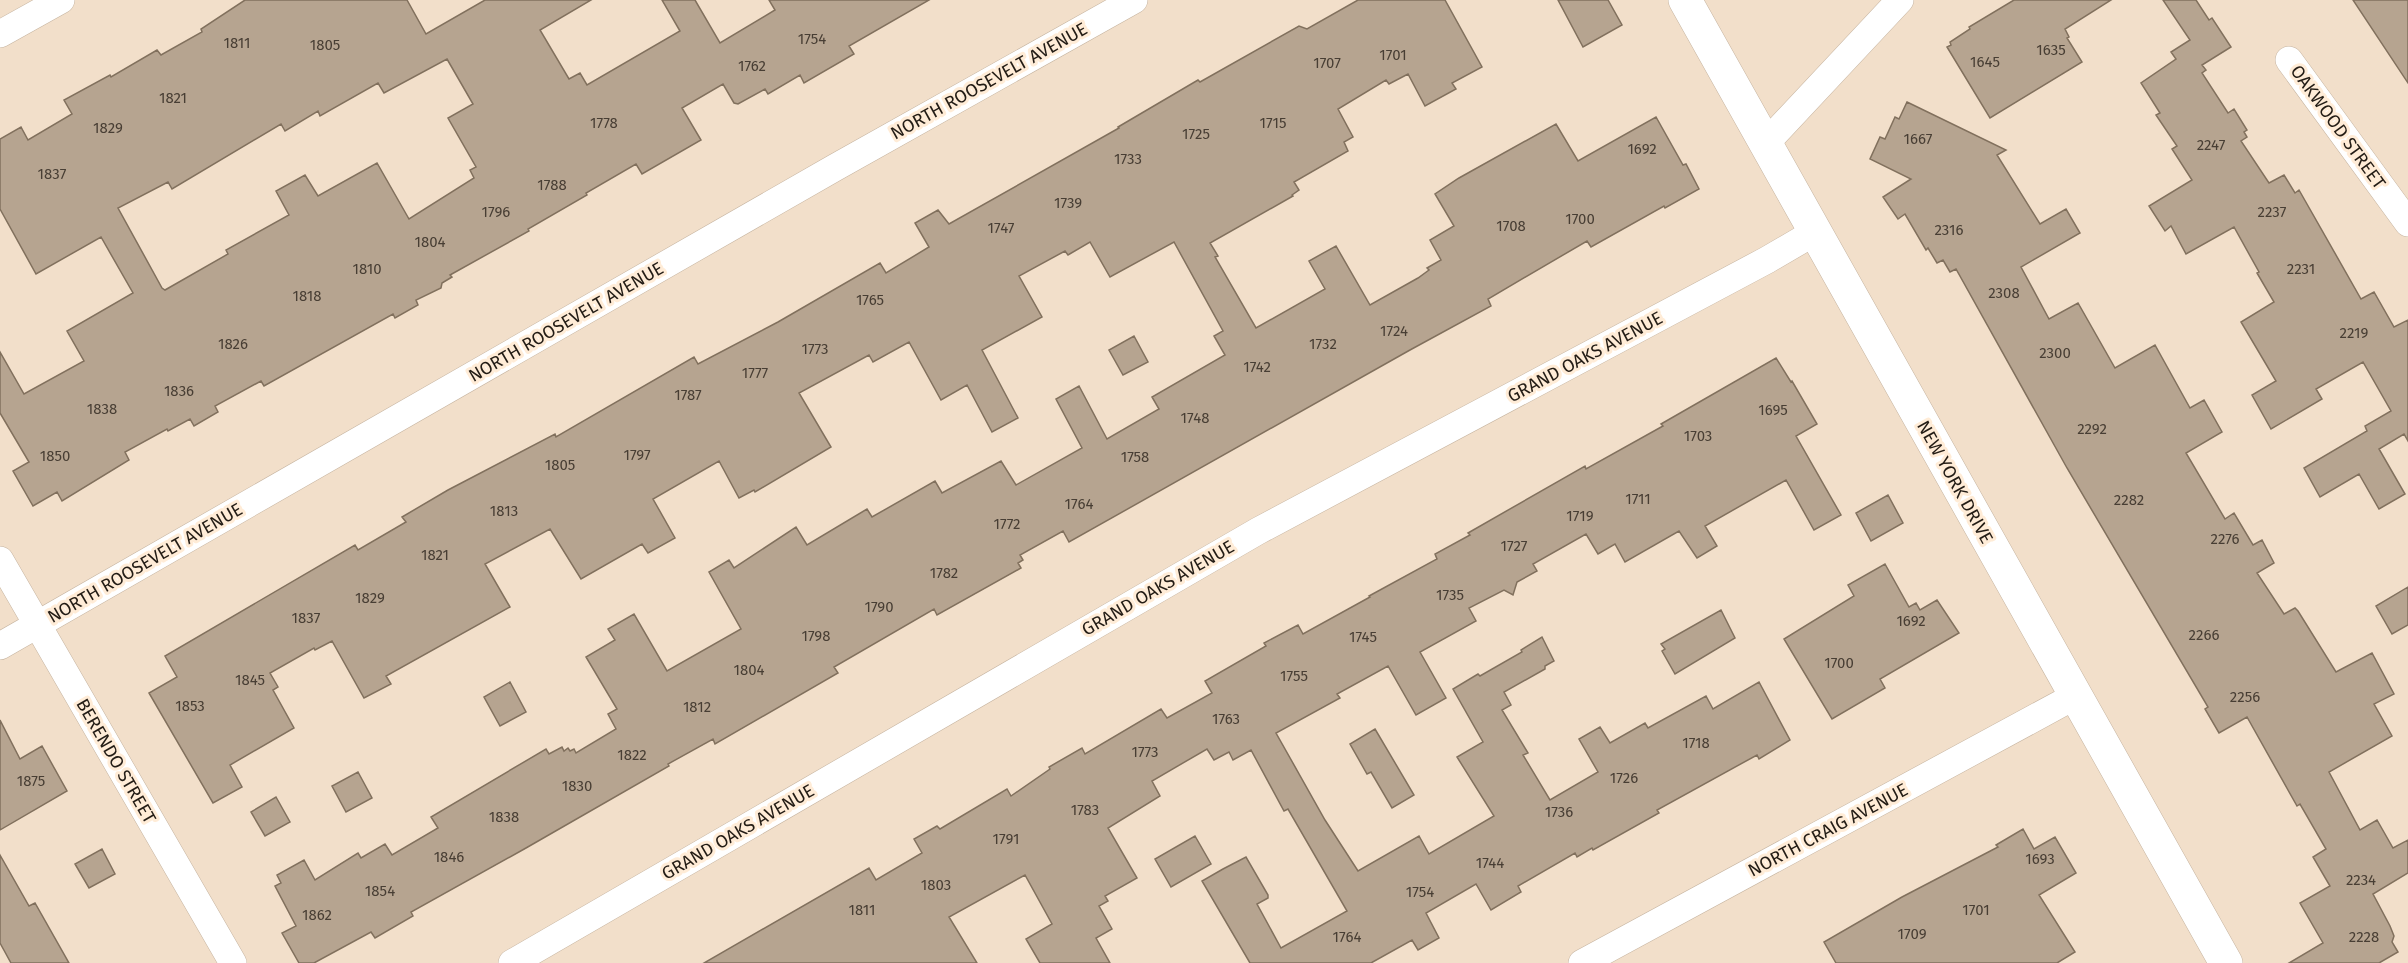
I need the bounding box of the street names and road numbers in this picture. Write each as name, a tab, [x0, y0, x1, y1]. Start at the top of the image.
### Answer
street label: NORTH ROOSEVELT AVENUE	[887, 18, 1091, 144]
street label: OAKWOOD STREET	[2286, 61, 2391, 194]
street label: NORTH ROOSEVELT AVENUE	[465, 257, 667, 387]
street label: GRAND OAKS AVENUE	[1504, 307, 1666, 407]
street label: NEW YORK DRIVE	[1912, 417, 1998, 547]
street label: NORTH ROOSEVELT AVENUE	[44, 498, 246, 628]
street label: GRAND OAKS AVENUE	[1078, 535, 1238, 641]
street label: BERENDO STREET	[71, 695, 161, 828]
street label: GRAND OAKS AVENUE	[658, 779, 818, 885]
street label: NORTH CRAIG AVENUE	[1744, 779, 1912, 881]

